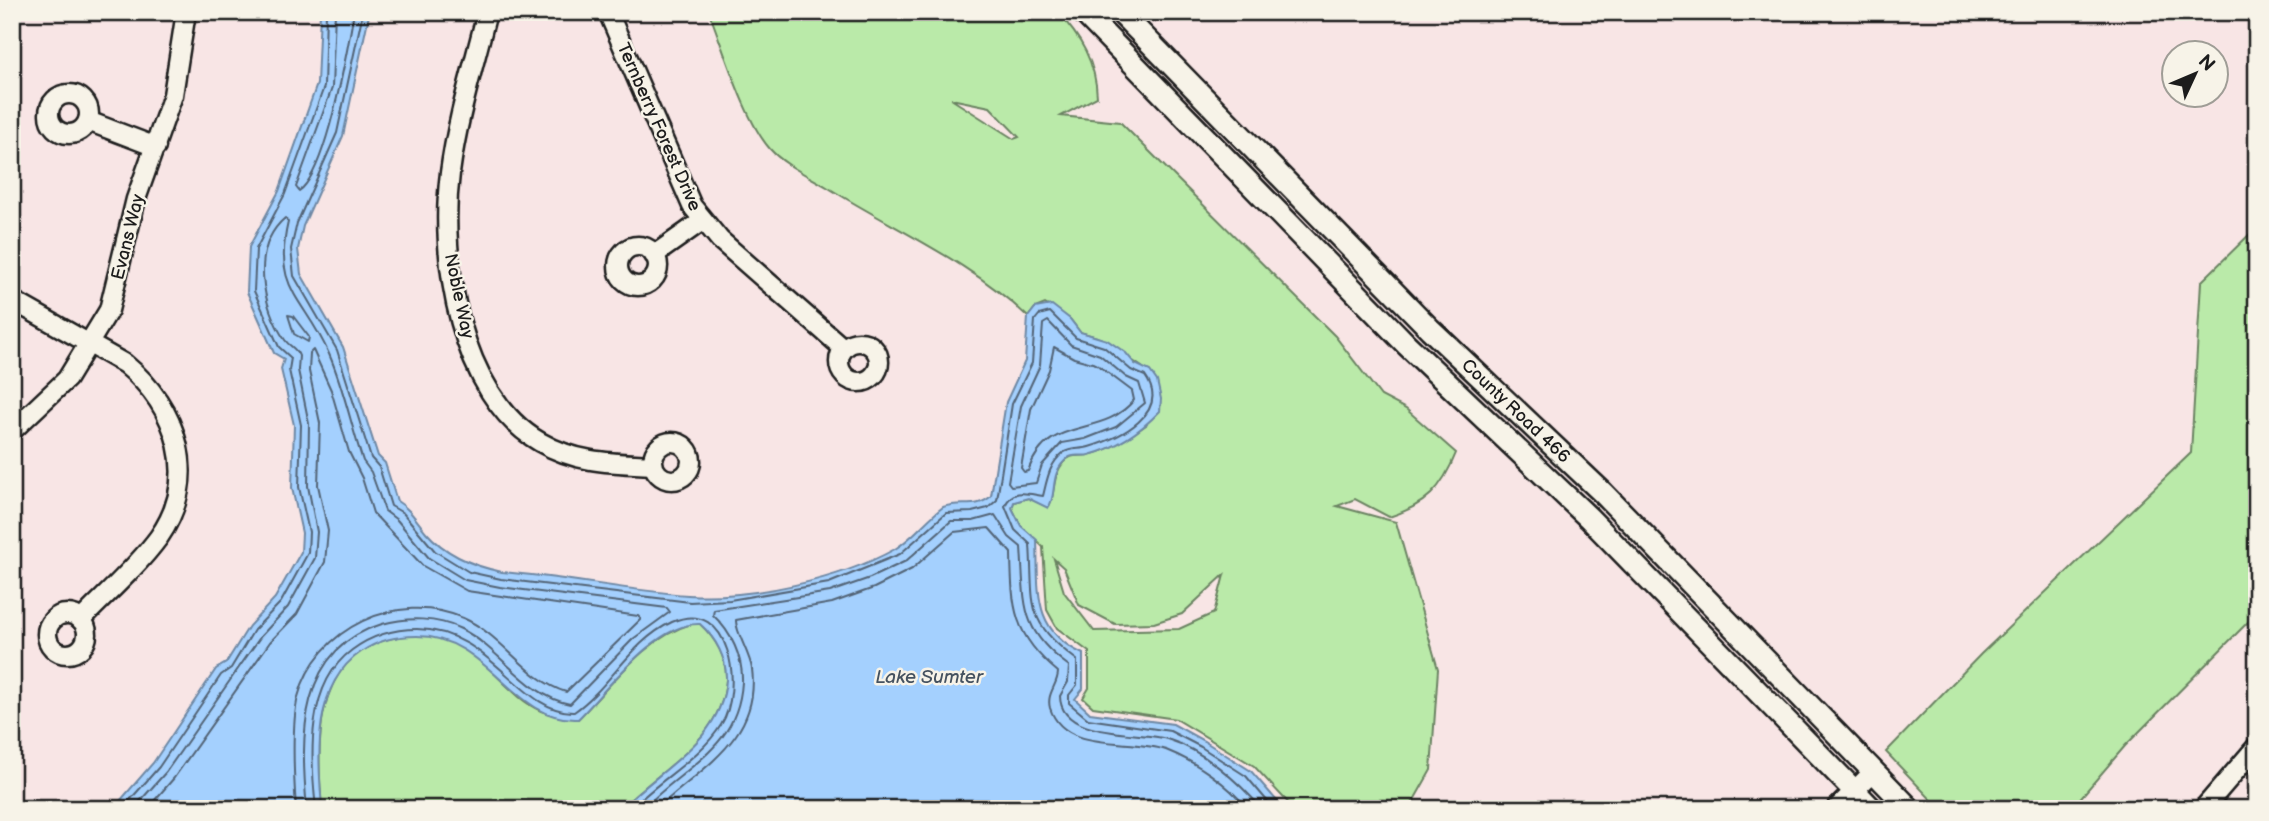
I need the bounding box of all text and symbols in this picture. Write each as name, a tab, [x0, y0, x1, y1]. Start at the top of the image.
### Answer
north arrow	[2160, 38, 2230, 108]
street label: Ternberry Forest Drive	[612, 40, 706, 215]
text: N	[2193, 50, 2219, 76]
street label: Evans Way	[107, 191, 149, 282]
street label: Noble Way	[440, 252, 478, 341]
street label: County Road 466	[1457, 354, 1575, 467]
water label: Lake Sumter	[875, 666, 984, 689]

